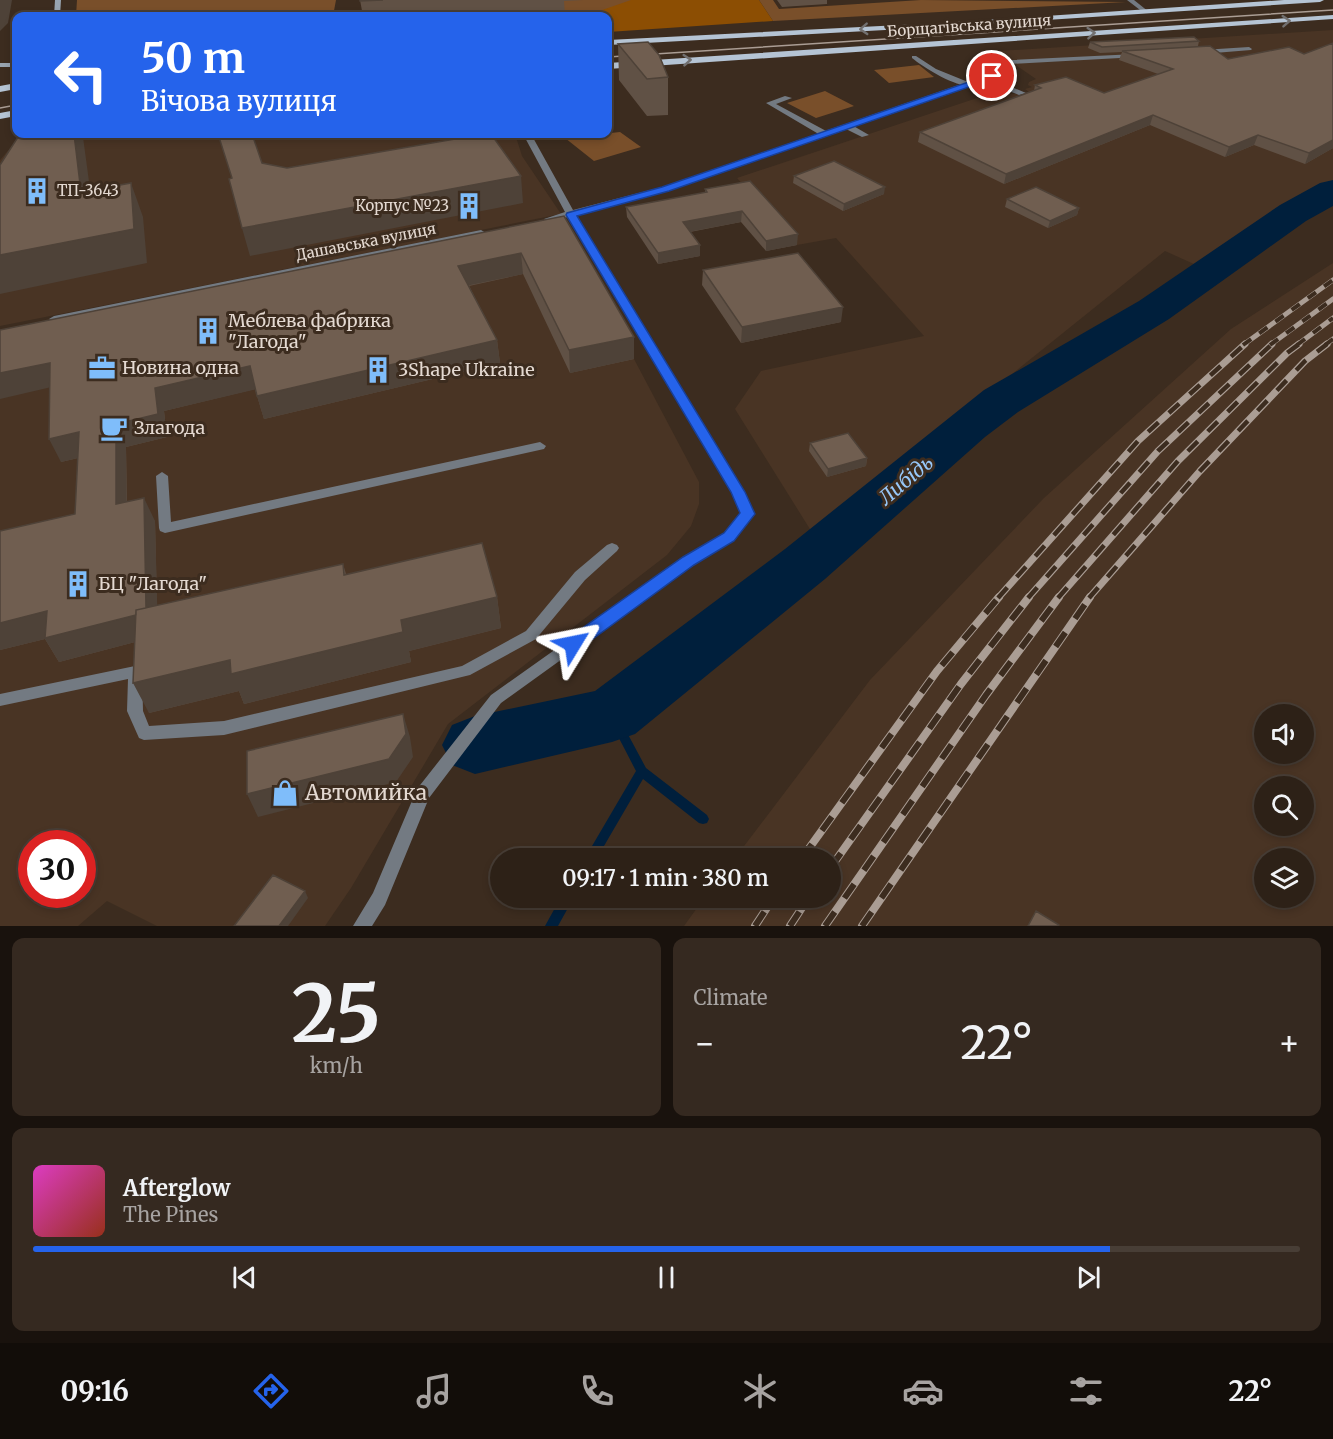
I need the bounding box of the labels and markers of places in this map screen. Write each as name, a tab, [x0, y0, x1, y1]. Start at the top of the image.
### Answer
pin	[966, 50, 1017, 101]
building icon: ТП-3643	[22, 176, 52, 206]
place label: ТП-3643	[57, 181, 119, 200]
building icon: Корпус №23	[454, 191, 484, 221]
place label: Корпус №23	[355, 196, 449, 215]
place label: Меблева фабрика "Лагода"	[228, 309, 391, 353]
building icon: Меблева фабрика "Лагода"	[193, 316, 223, 346]
office icon: Новина одна	[87, 353, 117, 383]
building icon: 3Shape Ukraine	[363, 355, 393, 385]
place label: Новина одна	[122, 356, 239, 379]
place label: 3Shape Ukraine	[398, 358, 535, 381]
cafe icon: Злагода	[99, 413, 129, 443]
place label: Злагода	[134, 416, 205, 439]
building icon: БЦ "Лагода"	[63, 569, 93, 599]
place label: БЦ "Лагода"	[98, 572, 207, 595]
shop icon: Автомийка	[270, 778, 300, 808]
place label: Автомийка	[304, 779, 427, 806]

